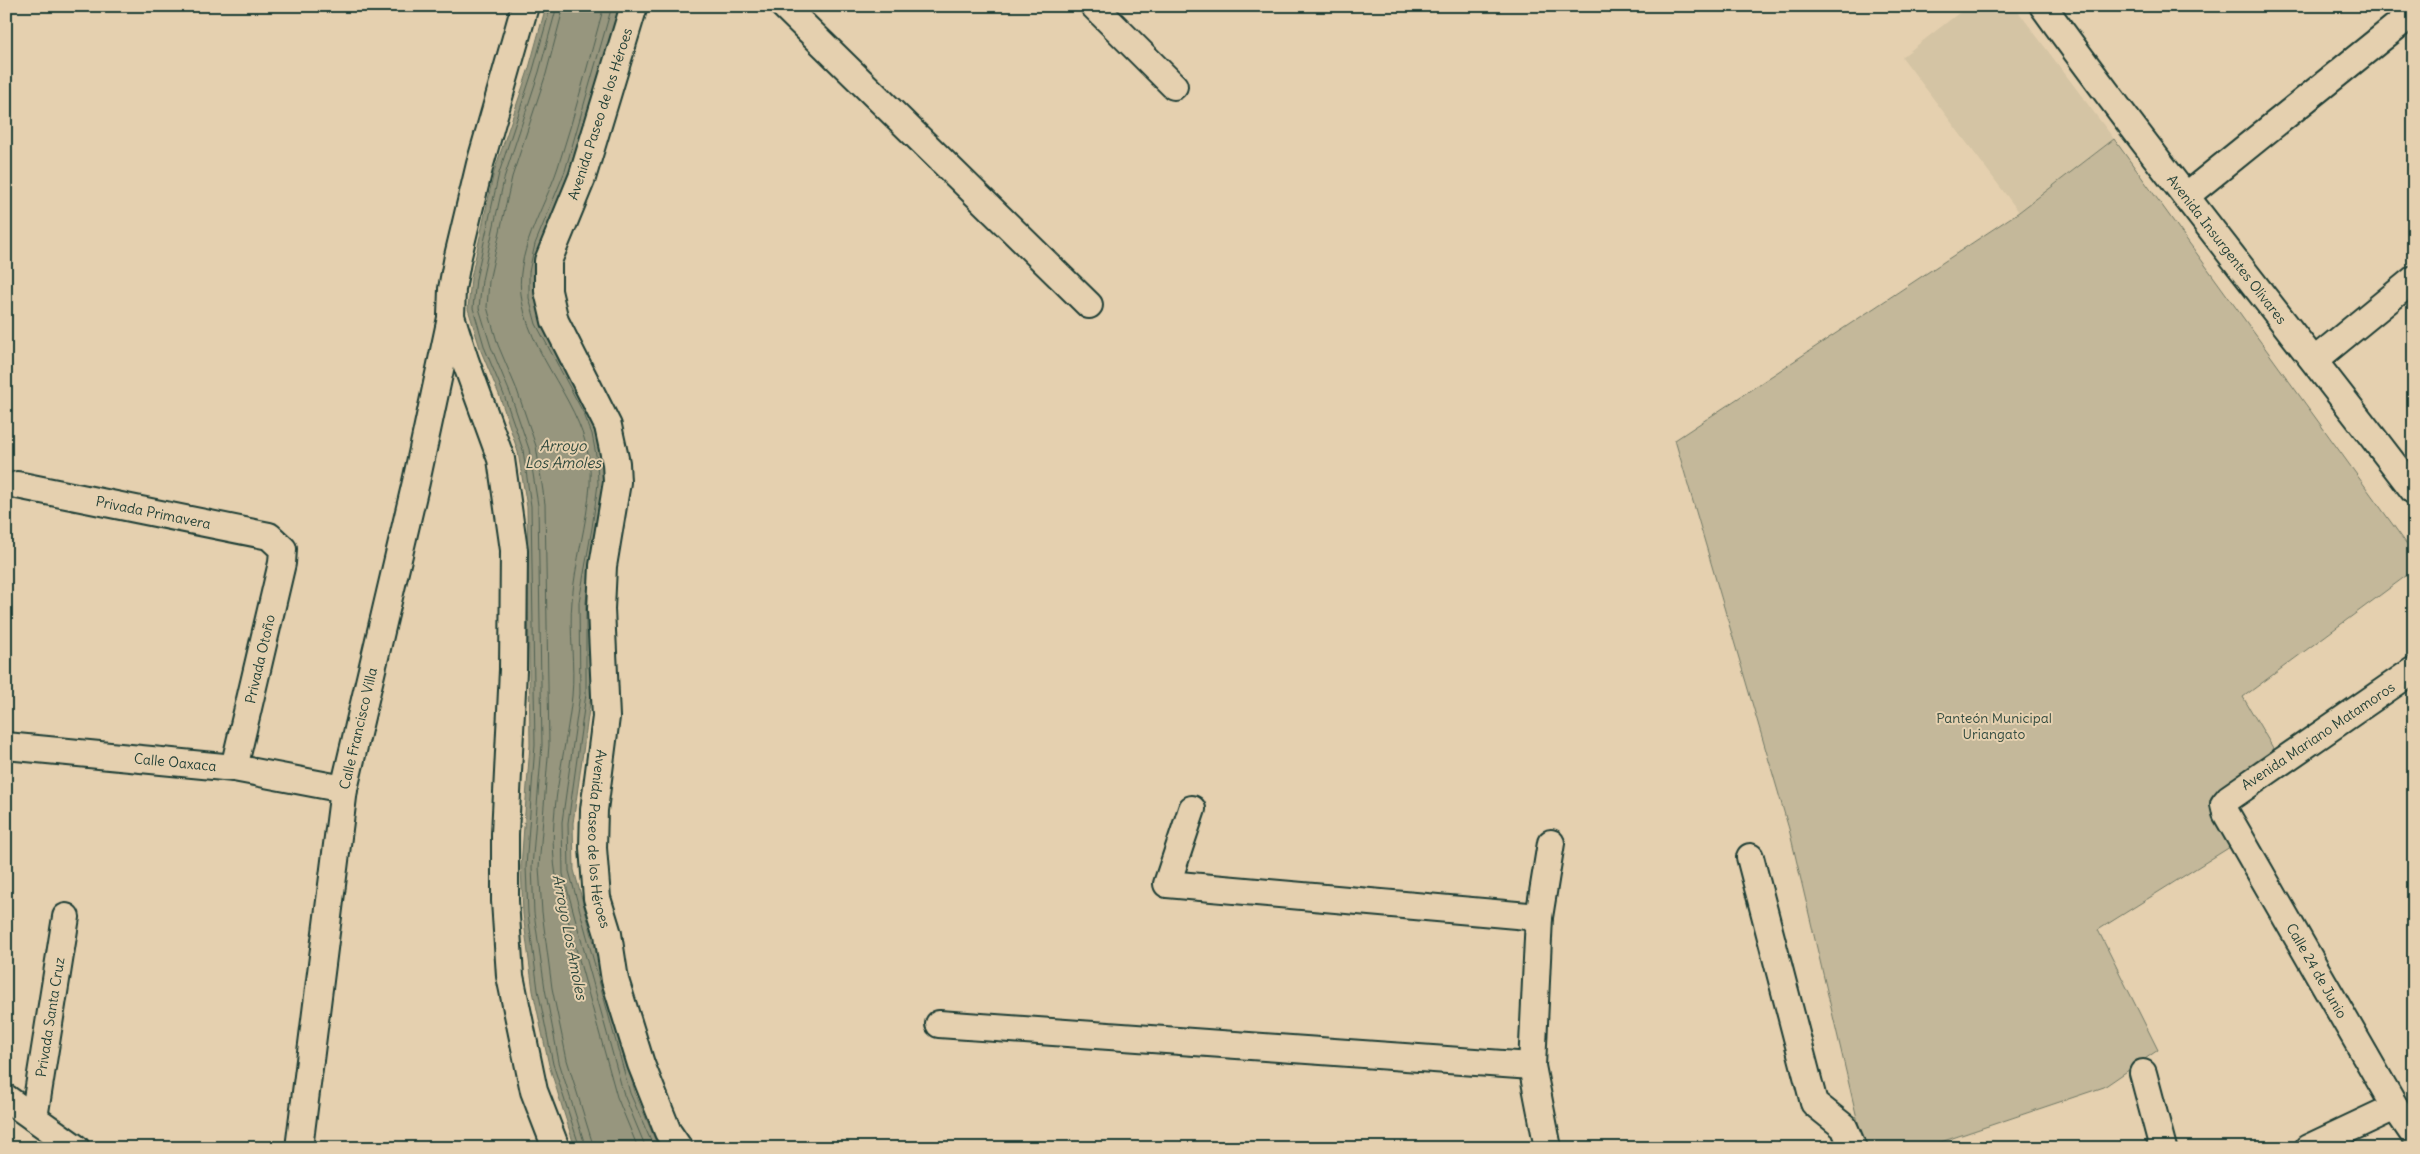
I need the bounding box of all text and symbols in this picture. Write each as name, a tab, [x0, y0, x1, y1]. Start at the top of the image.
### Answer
street label: Avenida Paseo de los Héroes	[564, 26, 636, 202]
street label: Avenida Insurgentes Olivares	[2163, 171, 2291, 328]
water label: Arroyo Los Amoles	[525, 436, 602, 472]
street label: Privada Primavera	[94, 492, 212, 533]
street label: Privada Otoño	[241, 613, 279, 705]
street label: Calle Francisco Villa	[335, 666, 381, 791]
street label: Avenida Mariano Matamoros	[2238, 678, 2398, 794]
park label: Panteón Municipal Uriangato	[1936, 709, 2052, 743]
street label: Calle Oaxaca	[133, 749, 217, 775]
street label: Avenida Paseo de los Héroes	[584, 749, 615, 930]
water label: Arroyo Los Amoles	[549, 873, 592, 1002]
street label: Calle 24 de Junio	[2282, 920, 2351, 1022]
street label: Privada Santa Cruz	[32, 956, 68, 1079]

